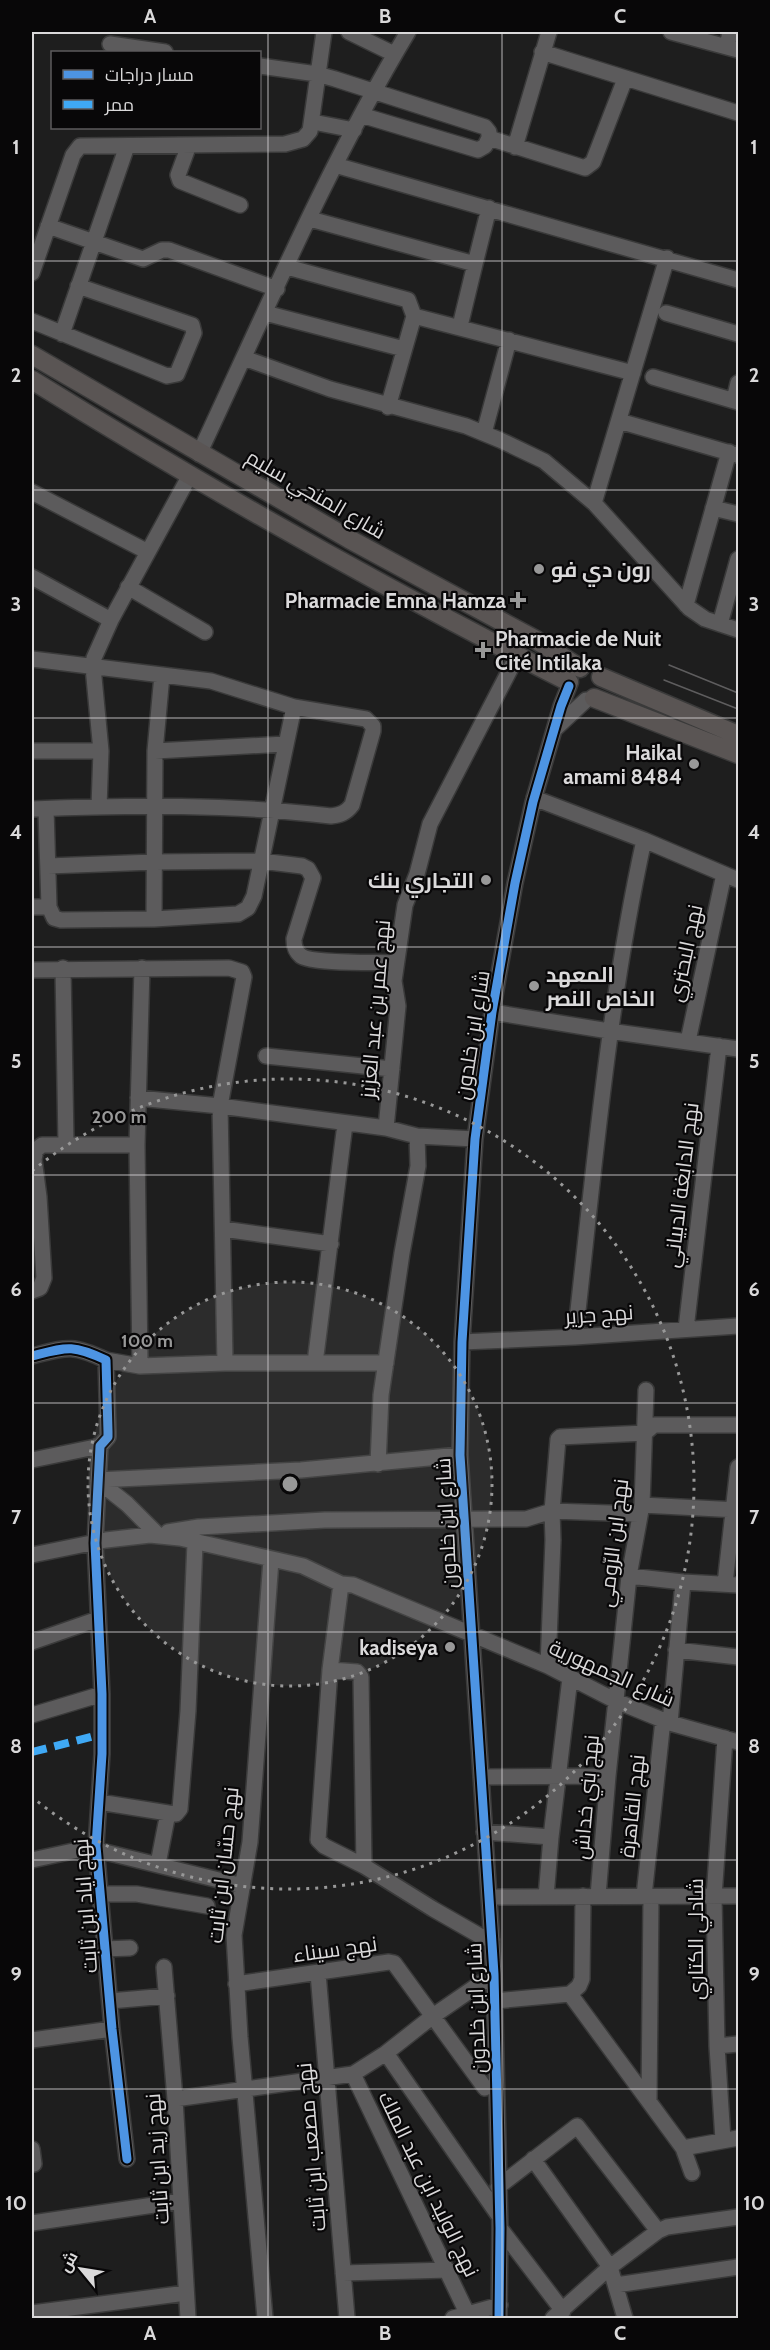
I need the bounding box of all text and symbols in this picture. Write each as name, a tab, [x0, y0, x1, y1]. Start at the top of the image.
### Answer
text: A	[144, 4, 157, 28]
text: B	[379, 4, 391, 28]
text: C	[614, 4, 626, 28]
legend	[51, 51, 261, 129]
text: مسار دراجات	[105, 64, 194, 86]
text: ممر	[104, 94, 134, 116]
text: 1	[12, 135, 20, 159]
text: 1	[750, 135, 758, 159]
text: 2	[11, 363, 21, 387]
text: 2	[749, 363, 759, 387]
street label: شارع المنجي سليم	[240, 444, 390, 548]
place label: رون دي فو	[551, 557, 651, 587]
marker: رون دي فو	[532, 562, 546, 576]
place label: Pharmacie Emna Hamza	[285, 588, 507, 613]
text: 3	[11, 592, 21, 616]
text: 3	[749, 592, 759, 616]
marker: Pharmacie Emna Hamza	[511, 593, 525, 607]
place label: Pharmacie de Nuit Cité Intilaka	[495, 626, 661, 675]
marker: Pharmacie de Nuit Cité Intilaka	[476, 643, 490, 657]
place label: Haikal amami 8484	[563, 740, 682, 789]
marker: Haikal amami 8484	[687, 757, 701, 771]
text: 4	[10, 820, 22, 844]
text: 4	[748, 820, 760, 844]
place label: التجاري بنك	[368, 868, 474, 898]
marker: التجاري بنك	[479, 873, 493, 887]
street label: نهج البحتري	[662, 902, 711, 1005]
street label: نهج عمر بن عبد العزيز	[355, 919, 397, 1101]
place label: المعهد الخاص النصر	[545, 962, 655, 1011]
street label: شارع ابن خلدون	[449, 968, 497, 1102]
marker: المعهد الخاص النصر	[527, 979, 541, 993]
text: 5	[11, 1049, 21, 1073]
text: 5	[749, 1049, 759, 1073]
street label: نهج الدابغة الدبياني	[658, 1101, 708, 1270]
text: 200 m	[92, 1106, 146, 1128]
text: 6	[10, 1277, 22, 1301]
text: 6	[748, 1277, 760, 1301]
street label: نهج جرير	[563, 1299, 634, 1331]
text: 100 m	[121, 1330, 173, 1352]
street label: شارع ابن خلدون	[430, 1457, 464, 1589]
centre of rings	[280, 1474, 300, 1494]
street label: نهج ابن الرّومي	[593, 1477, 637, 1609]
text: 7	[11, 1505, 22, 1529]
text: 7	[749, 1505, 760, 1529]
street label: شارع الجمهورية	[545, 1634, 679, 1714]
place label: kadiseya	[359, 1635, 439, 1660]
marker: kadiseya	[443, 1640, 457, 1654]
text: 8	[10, 1734, 22, 1758]
street label: نهج بني خداش	[568, 1734, 608, 1861]
text: 8	[748, 1734, 760, 1758]
street label: نهج القاهرة	[614, 1753, 652, 1859]
street label: نهج حسّان ابن ثابت	[202, 1786, 246, 1945]
street label: نهج اياد ابن ثابت	[68, 1838, 104, 1974]
street label: شادلي الكتاري	[683, 1878, 712, 2000]
street label: نهج سيناء	[291, 1931, 379, 1969]
street label: شارع ابن خلدون	[461, 1942, 493, 2074]
text: 9	[10, 1962, 22, 1986]
text: 9	[748, 1962, 760, 1986]
street label: نهج مصعب ابن ثابت	[291, 2061, 333, 2232]
street label: نهج الوليد ابن عبد الملك	[371, 2087, 485, 2282]
street label: نهج زيد ابن ثابت	[140, 2092, 176, 2225]
text: 10	[5, 2191, 27, 2215]
text: 10	[743, 2191, 765, 2215]
north arrow	[51, 2239, 111, 2299]
text: ش	[55, 2248, 82, 2275]
text: A	[144, 2321, 157, 2345]
text: B	[379, 2321, 391, 2345]
text: C	[614, 2321, 626, 2345]

